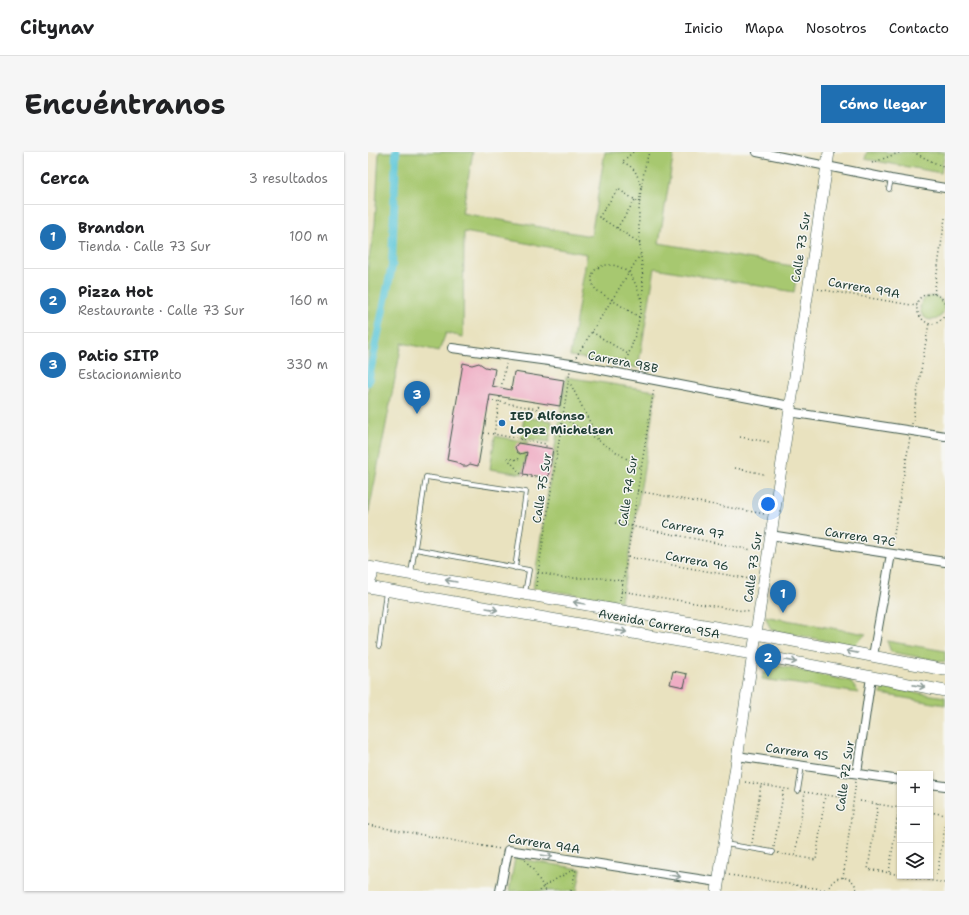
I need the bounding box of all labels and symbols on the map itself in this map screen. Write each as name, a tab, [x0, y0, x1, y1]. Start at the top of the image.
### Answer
street label: Calle 73 Sur	[788, 210, 815, 284]
street label: Carrera 99A	[827, 274, 902, 302]
street label: Carrera 98B	[586, 347, 660, 377]
pin: 3	[404, 381, 430, 414]
place label: IED Alfonso Lopez Michelsen	[510, 408, 613, 438]
marker: IED Alfonso Lopez Michelsen	[497, 418, 507, 428]
street label: Calle 75 Sur	[529, 451, 555, 524]
street label: Calle 74 Sur	[614, 454, 642, 528]
your location	[758, 494, 778, 514]
street label: Carrera 97	[660, 515, 726, 543]
street label: Carrera 97C	[824, 524, 896, 550]
street label: Calle 73 Sur	[740, 530, 766, 604]
street label: Carrera 96	[664, 548, 730, 574]
one-way arrow	[445, 577, 458, 585]
pin: 1	[770, 580, 796, 613]
one-way arrow	[573, 599, 586, 607]
one-way arrow	[485, 605, 498, 613]
street label: Avenida Carrera 95A	[597, 605, 721, 643]
one-way arrow	[614, 627, 627, 635]
pin: 2	[755, 644, 781, 677]
one-way arrow	[846, 648, 859, 656]
one-way arrow	[784, 658, 797, 666]
one-way arrow	[912, 682, 925, 690]
street label: Calle 72 Sur	[832, 739, 858, 812]
street label: Carrera 95	[765, 740, 829, 764]
street label: Carrera 94A	[507, 830, 581, 858]
one-way arrow	[540, 852, 553, 860]
one-way arrow	[668, 872, 681, 880]

